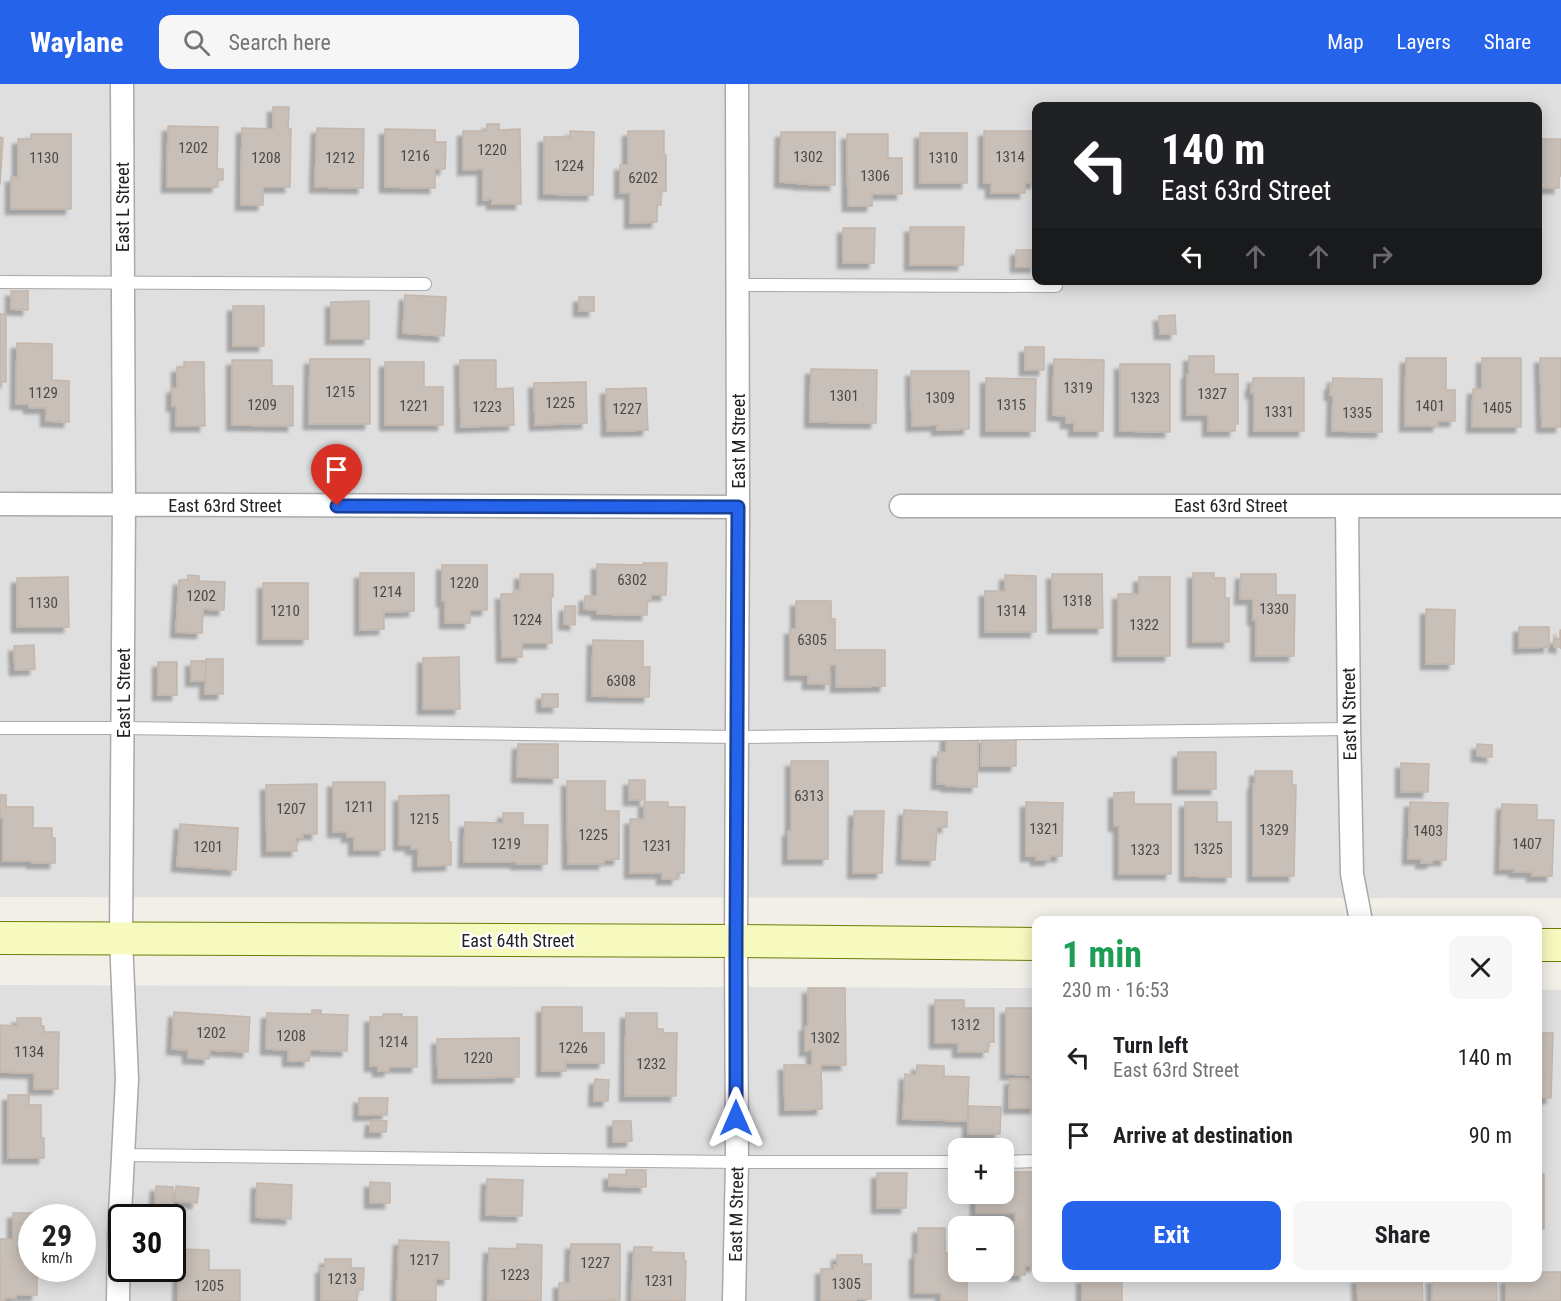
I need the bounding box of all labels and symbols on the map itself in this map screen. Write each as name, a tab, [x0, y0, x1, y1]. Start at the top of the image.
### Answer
house number: 1202	[178, 139, 208, 157]
house number: 1220	[477, 141, 507, 159]
house number: 1216	[400, 147, 430, 165]
house number: 1302	[793, 148, 823, 166]
house number: 1314	[995, 148, 1025, 166]
house number: 1130	[29, 149, 59, 167]
house number: 1208	[251, 149, 281, 167]
house number: 1212	[325, 149, 355, 167]
house number: 1310	[928, 149, 958, 167]
house number: 1224	[554, 157, 584, 175]
street label: East L Street	[112, 162, 133, 252]
house number: 1306	[860, 167, 890, 185]
house number: 6202	[628, 169, 658, 187]
house number: 1319	[1063, 379, 1093, 397]
house number: 1215	[325, 383, 355, 401]
house number: 1129	[28, 384, 58, 402]
house number: 1327	[1197, 385, 1227, 403]
house number: 1301	[829, 387, 859, 405]
house number: 1309	[925, 389, 955, 407]
house number: 1323	[1130, 389, 1160, 407]
street label: East M Street	[728, 393, 749, 489]
house number: 1225	[545, 394, 575, 412]
house number: 1209	[247, 396, 277, 414]
house number: 1315	[996, 396, 1026, 414]
house number: 1221	[399, 397, 429, 415]
house number: 1401	[1415, 397, 1445, 415]
house number: 1223	[472, 398, 502, 416]
house number: 1405	[1482, 399, 1512, 417]
house number: 1227	[612, 400, 642, 418]
house number: 1331	[1264, 403, 1294, 421]
house number: 1335	[1342, 404, 1372, 422]
pin	[311, 444, 362, 506]
street label: East 63rd Street	[168, 495, 282, 516]
street label: East 63rd Street	[1174, 495, 1288, 516]
house number: 6302	[617, 571, 647, 589]
house number: 1220	[449, 574, 479, 592]
house number: 1214	[372, 583, 402, 601]
house number: 1202	[186, 587, 216, 605]
house number: 1318	[1062, 592, 1092, 610]
house number: 1130	[28, 594, 58, 612]
house number: 1330	[1259, 600, 1289, 618]
house number: 1210	[270, 602, 300, 620]
house number: 1314	[996, 602, 1026, 620]
house number: 1224	[512, 611, 542, 629]
house number: 1322	[1129, 616, 1159, 634]
house number: 6305	[797, 631, 827, 649]
street label: East L Street	[113, 648, 134, 738]
street label: East N Street	[1338, 667, 1360, 761]
house number: 6308	[606, 672, 636, 690]
house number: 6313	[794, 787, 824, 805]
house number: 1211	[344, 798, 374, 816]
house number: 1207	[276, 800, 306, 818]
house number: 1215	[409, 810, 439, 828]
house number: 1321	[1029, 820, 1059, 838]
house number: 1329	[1259, 821, 1289, 839]
house number: 1403	[1413, 822, 1443, 840]
house number: 1225	[578, 826, 608, 844]
house number: 1219	[491, 835, 521, 853]
house number: 1407	[1512, 835, 1542, 853]
house number: 1231	[642, 837, 672, 855]
house number: 1201	[193, 838, 223, 856]
house number: 1325	[1193, 840, 1223, 858]
house number: 1323	[1130, 841, 1160, 859]
street label: East 64th Street	[461, 930, 575, 951]
house number: 1312	[950, 1016, 980, 1034]
house number: 1202	[196, 1024, 226, 1042]
house number: 1208	[276, 1027, 306, 1045]
house number: 1302	[810, 1029, 840, 1047]
house number: 1214	[378, 1033, 408, 1051]
house number: 1226	[558, 1039, 588, 1057]
house number: 1134	[14, 1043, 44, 1061]
house number: 1220	[463, 1049, 493, 1067]
house number: 1232	[636, 1055, 666, 1073]
position arrow	[704, 1086, 768, 1150]
street label: East M Street	[725, 1166, 747, 1262]
speed limit sign: 30	[108, 1204, 186, 1282]
house number: 1217	[409, 1251, 439, 1269]
house number: 1227	[580, 1254, 610, 1272]
house number: 1223	[500, 1266, 530, 1284]
house number: 1213	[327, 1270, 357, 1288]
house number: 1231	[644, 1272, 674, 1290]
house number: 1305	[831, 1275, 861, 1293]
house number: 1205	[194, 1277, 224, 1295]

